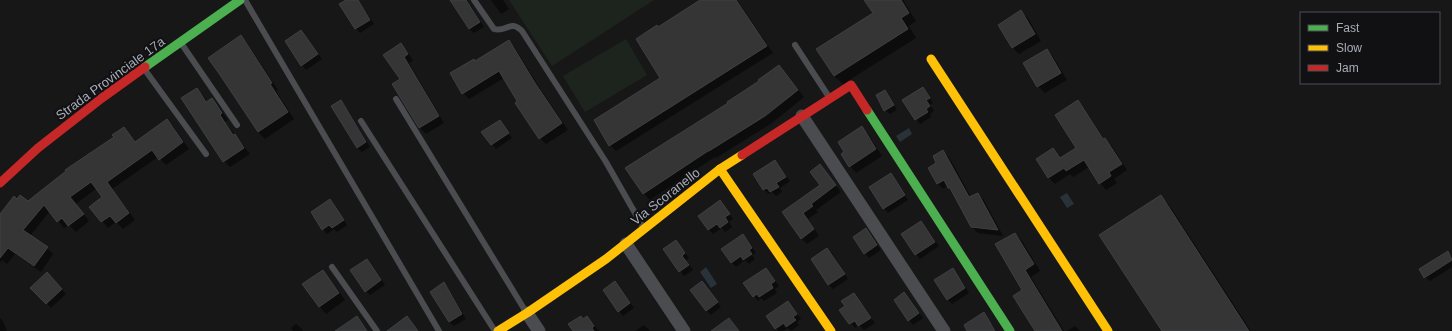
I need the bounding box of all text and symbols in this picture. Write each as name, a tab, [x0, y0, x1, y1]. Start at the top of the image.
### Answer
legend	[1300, 12, 1440, 84]
text: Fast	[1336, 21, 1360, 35]
street label: Strada Provinciale 17a	[53, 33, 168, 123]
text: Slow	[1336, 41, 1362, 55]
text: Jam	[1336, 61, 1359, 75]
street label: Via Scoranello	[628, 165, 703, 228]

